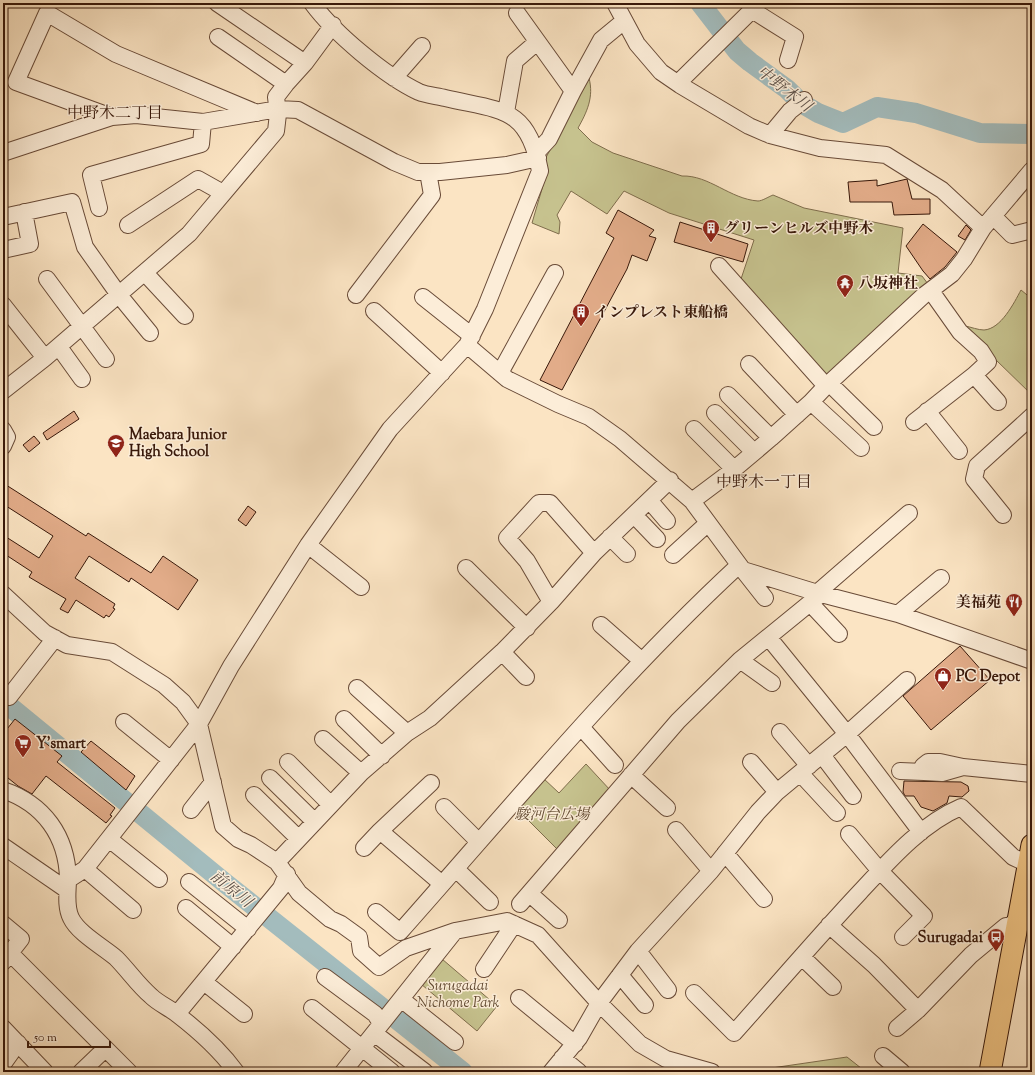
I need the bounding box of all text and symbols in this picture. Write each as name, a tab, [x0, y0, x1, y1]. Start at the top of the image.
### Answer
water label: 中野木川	[751, 61, 817, 120]
district label: 中野木二丁目	[67, 103, 163, 126]
building icon: グリーンヒルズ中野木	[701, 218, 721, 243]
place label: グリーンヒルズ中野木	[724, 219, 873, 240]
temple icon: 八坂神社	[835, 273, 855, 298]
place label: 八坂神社	[858, 274, 918, 295]
building icon: インプレスト東船橋	[571, 302, 591, 327]
place label: インプレスト東船橋	[594, 303, 728, 324]
place label: Maebara Junior High School	[129, 425, 227, 463]
school or university icon: Maebara Junior High School	[106, 433, 126, 458]
district label: 中野木一丁目	[716, 472, 812, 495]
restaurant icon: 美福苑	[1004, 592, 1024, 617]
place label: 美福苑	[956, 593, 1001, 614]
shop icon: PC Depot	[933, 666, 953, 691]
place label: PC Depot	[956, 667, 1021, 688]
supermarket icon: Y'smart	[13, 733, 33, 758]
place label: Y'smart	[36, 734, 87, 755]
park label: 駿河台広場	[514, 805, 591, 826]
water label: 前原川	[205, 866, 258, 915]
bus stop icon: Surugadai	[986, 927, 1006, 952]
place label: Surugadai	[917, 928, 984, 949]
park label: Surugadai Nichome Park	[417, 976, 499, 1014]
scale bar	[28, 1023, 110, 1049]
text: 50 m	[33, 1029, 57, 1047]

